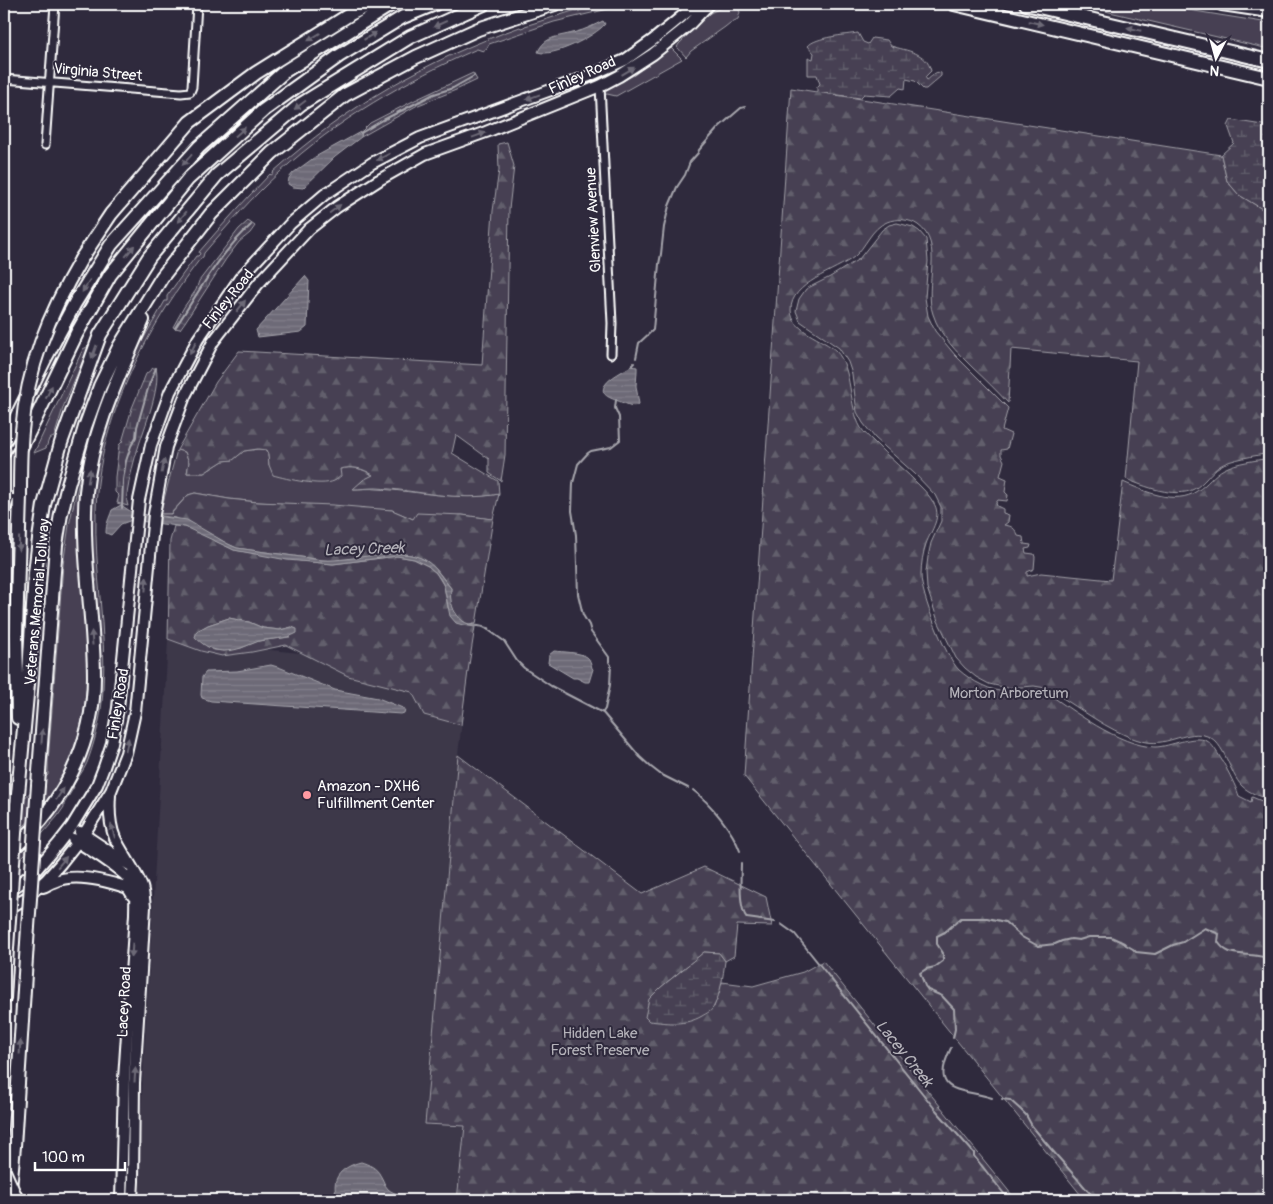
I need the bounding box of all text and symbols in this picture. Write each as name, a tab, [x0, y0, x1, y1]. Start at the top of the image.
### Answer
one-way arrow	[1028, 19, 1043, 27]
one-way arrow	[433, 20, 447, 28]
one-way arrow	[1127, 25, 1142, 33]
one-way arrow	[307, 32, 320, 41]
one-way arrow	[364, 32, 377, 41]
north arrow	[1190, 32, 1240, 82]
street label: Finley Road	[546, 52, 619, 99]
street label: Virginia Street	[53, 59, 144, 86]
text: N	[1209, 61, 1220, 79]
one-way arrow	[621, 66, 634, 75]
one-way arrow	[525, 93, 540, 101]
one-way arrow	[294, 100, 307, 111]
one-way arrow	[233, 126, 245, 138]
one-way arrow	[472, 131, 487, 139]
one-way arrow	[181, 153, 193, 165]
one-way arrow	[375, 153, 390, 161]
street label: Glenview Avenue	[581, 166, 606, 273]
one-way arrow	[328, 204, 342, 214]
one-way arrow	[177, 210, 188, 223]
one-way arrow	[124, 245, 135, 258]
street label: Finley Road	[198, 265, 258, 333]
one-way arrow	[81, 279, 90, 292]
one-way arrow	[235, 300, 246, 313]
one-way arrow	[189, 341, 197, 355]
one-way arrow	[90, 345, 98, 360]
one-way arrow	[45, 385, 53, 399]
one-way arrow	[159, 458, 167, 474]
one-way arrow	[85, 468, 93, 484]
street label: Veterans Memorial Tollway	[21, 517, 54, 686]
one-way arrow	[15, 536, 23, 552]
water label: Lacey Creek	[323, 538, 406, 560]
one-way arrow	[143, 576, 151, 592]
one-way arrow	[88, 630, 96, 646]
street label: Finley Road	[103, 667, 133, 741]
park label: Morton Arboretum	[949, 684, 1069, 703]
one-way arrow	[38, 728, 46, 744]
one-way arrow	[123, 738, 131, 753]
place label: Amazon - DXH6 Fulfillment Center	[317, 777, 435, 813]
one-way arrow	[55, 788, 65, 801]
marker: Amazon - DXH6 Fulfillment Center	[301, 789, 313, 801]
one-way arrow	[109, 823, 117, 838]
one-way arrow	[56, 856, 67, 869]
one-way arrow	[128, 942, 136, 958]
street label: Lacey Road	[113, 966, 136, 1038]
water label: Lacey Creek	[871, 1016, 938, 1092]
park label: Hidden Lake Forest Preserve	[551, 1024, 650, 1060]
one-way arrow	[17, 1039, 25, 1055]
one-way arrow	[131, 1066, 139, 1082]
scale bar	[35, 1139, 125, 1171]
text: 100 m	[42, 1148, 85, 1167]

